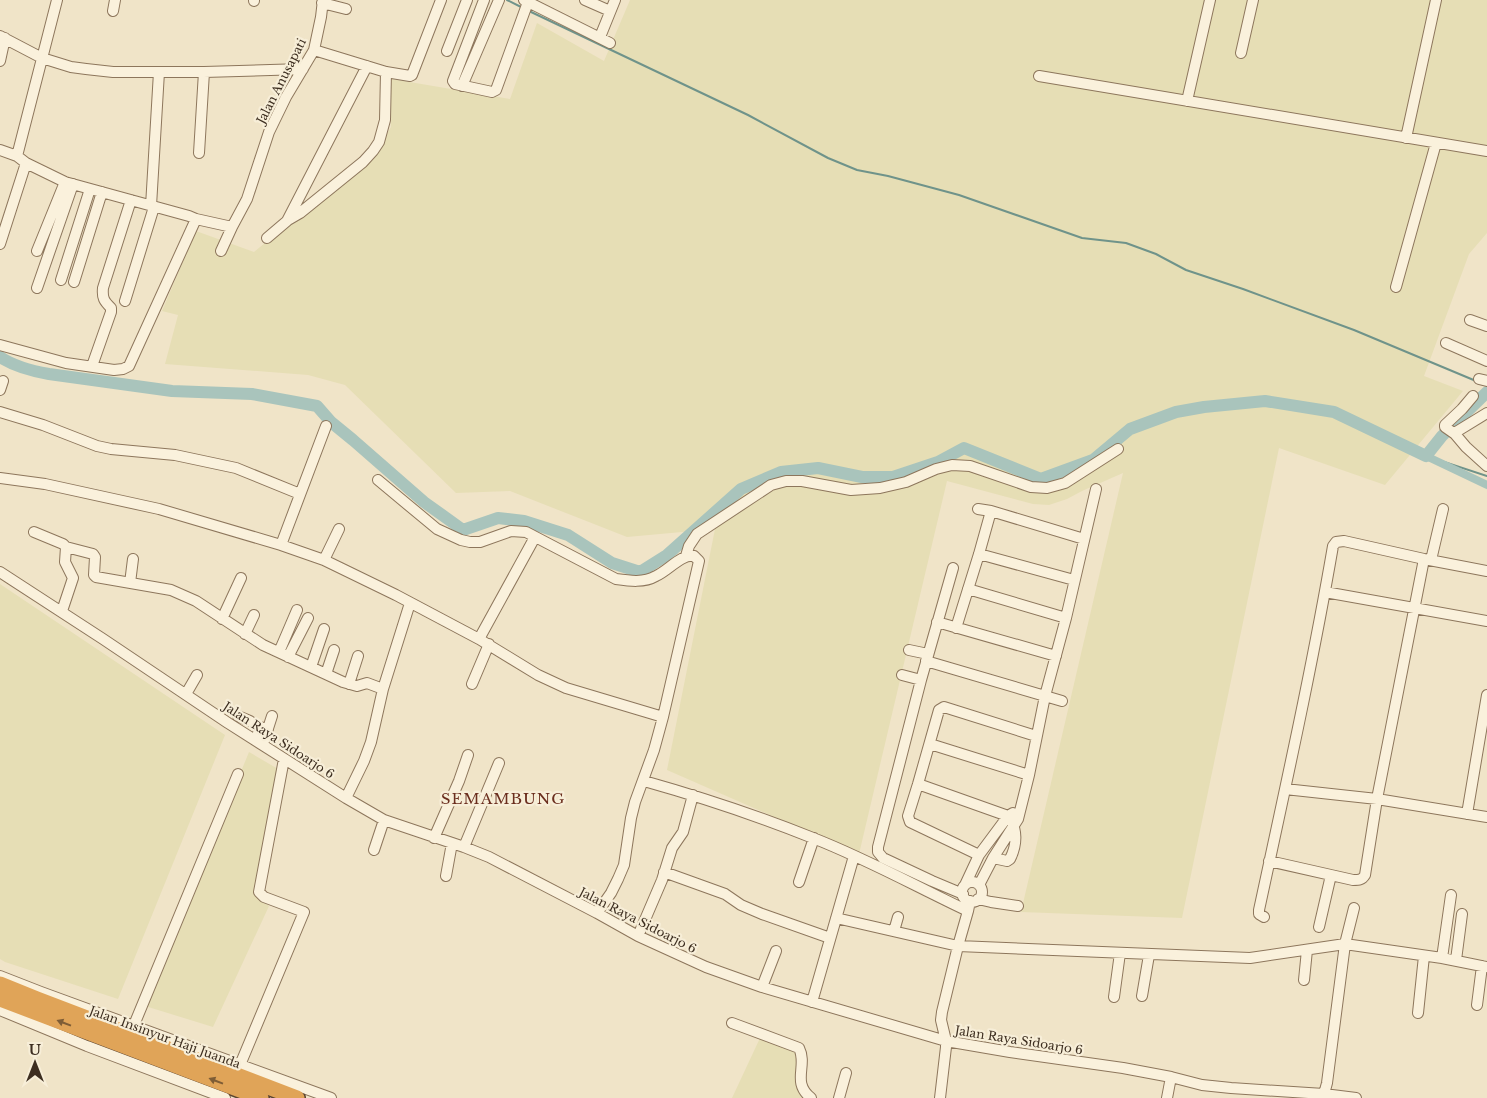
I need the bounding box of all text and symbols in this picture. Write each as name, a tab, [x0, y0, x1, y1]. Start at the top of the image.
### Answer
street label: Jalan Anusapati	[252, 36, 309, 128]
street label: Jalan Raya Sidoarjo 6	[219, 697, 338, 782]
district label: SEMAMBUNG	[441, 789, 565, 808]
street label: Jalan Raya Sidoarjo 6	[575, 883, 699, 956]
street label: Jalan Insinyur Haji Juanda	[86, 1002, 243, 1071]
one-way arrow	[57, 1019, 71, 1027]
street label: Jalan Raya Sidoarjo 6	[952, 1022, 1084, 1058]
north arrow	[10, 1038, 60, 1088]
text: U	[29, 1041, 42, 1059]
one-way arrow	[208, 1077, 223, 1085]

